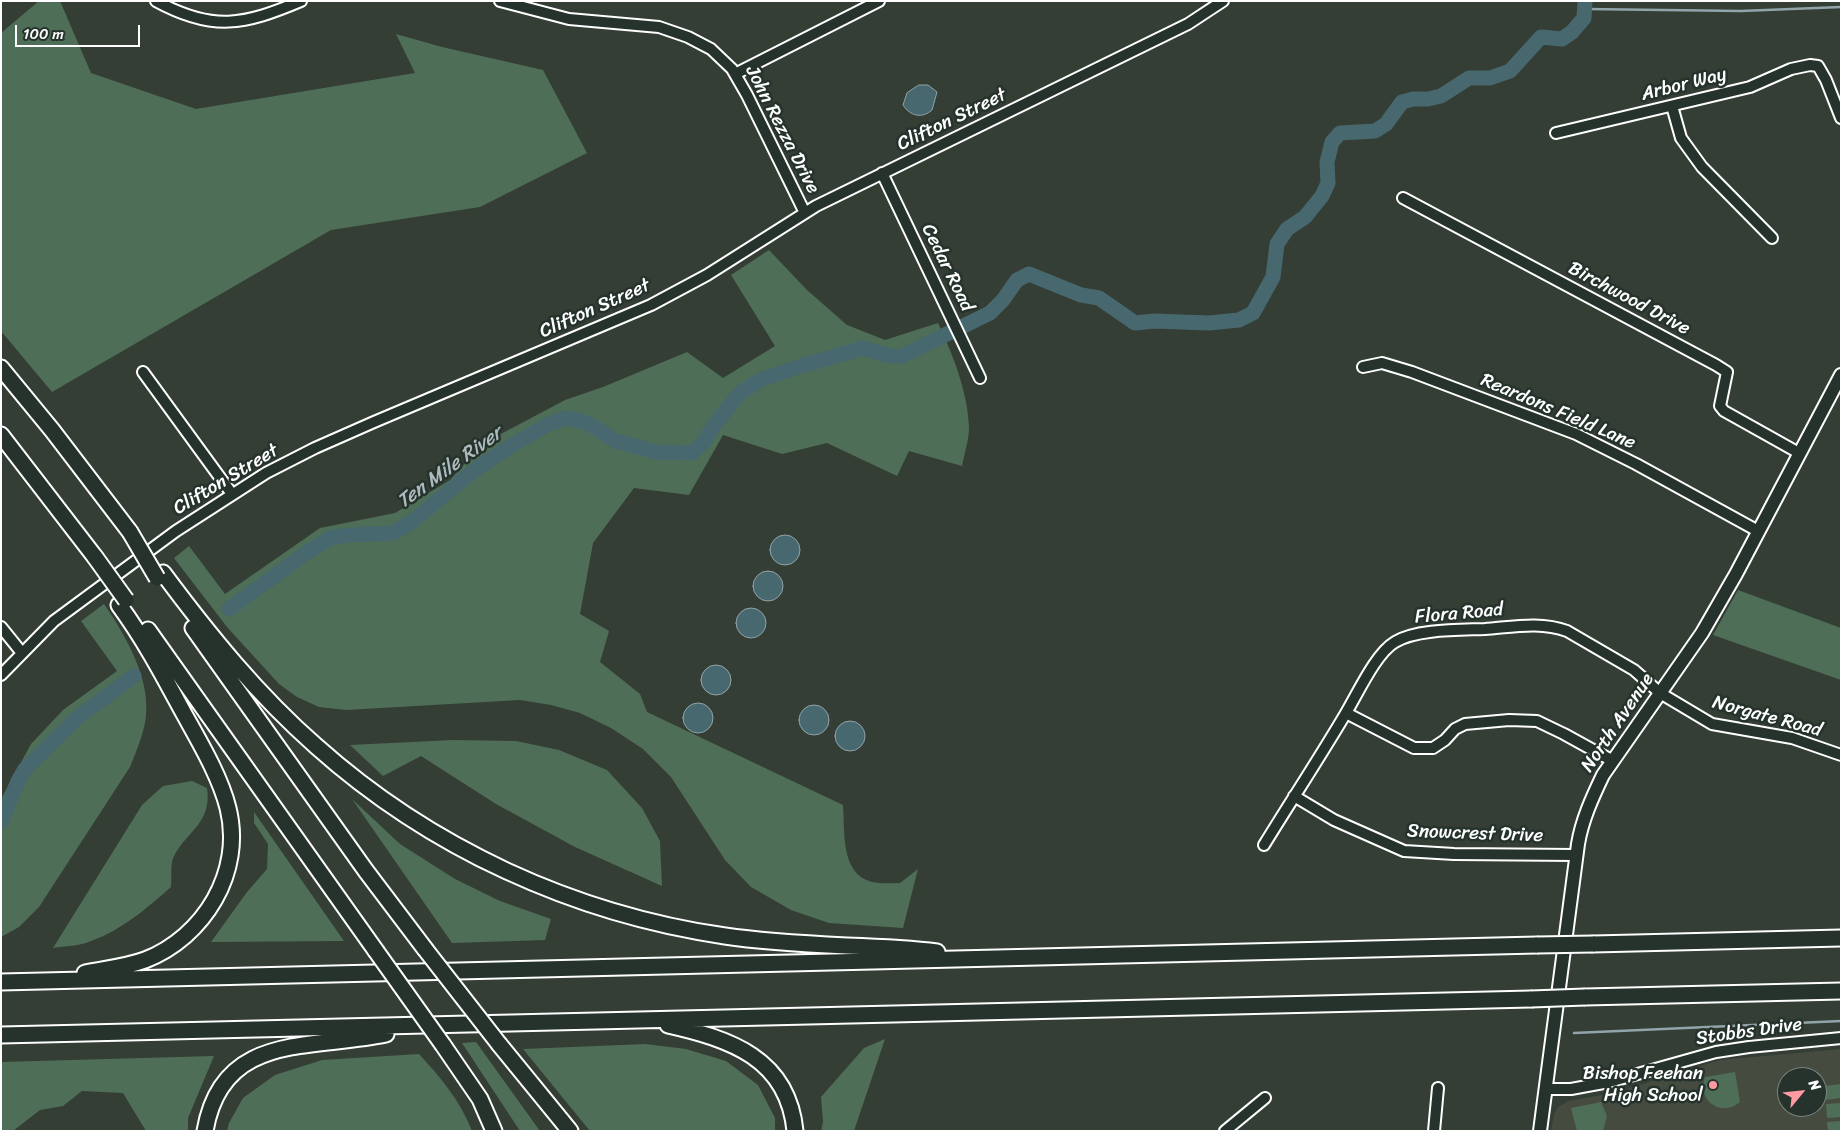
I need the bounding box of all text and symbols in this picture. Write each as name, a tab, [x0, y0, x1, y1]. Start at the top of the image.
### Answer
scale bar	[18, 15, 142, 47]
text: 100 m	[23, 21, 64, 47]
street label: John Rezza Drive	[740, 62, 824, 198]
street label: Arbor Way	[1639, 63, 1729, 107]
street label: Clifton Street	[894, 84, 1010, 156]
street label: Cedar Road	[916, 220, 978, 316]
street label: Birchwood Drive	[1564, 257, 1694, 341]
street label: Clifton Street	[536, 274, 654, 344]
street label: Reardons Field Lane	[1477, 369, 1639, 455]
water label: Ten Mile River	[393, 422, 507, 514]
street label: Clifton Street	[169, 440, 283, 520]
street label: Flora Road	[1414, 599, 1504, 629]
street label: North Avenue	[1577, 669, 1659, 777]
street label: Norgate Road	[1710, 691, 1824, 743]
street label: Snowcrest Drive	[1406, 820, 1544, 848]
street label: Stobbs Drive	[1695, 1013, 1803, 1051]
place label: Bishop Feehan High School	[1583, 1063, 1703, 1107]
north arrow	[1777, 1067, 1827, 1117]
text: N	[1801, 1075, 1828, 1095]
marker: Bishop Feehan High School	[1707, 1079, 1719, 1091]

